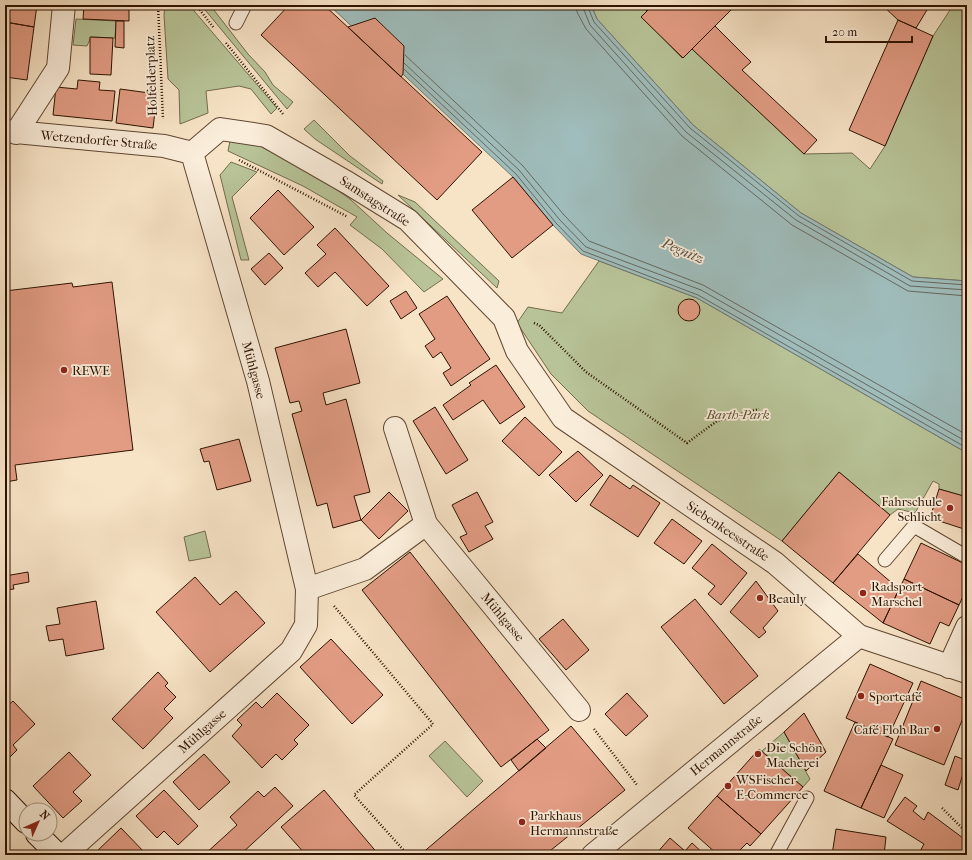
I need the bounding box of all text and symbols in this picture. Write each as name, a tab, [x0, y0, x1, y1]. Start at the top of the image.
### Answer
scale bar	[826, 18, 912, 44]
text: 20 m	[832, 25, 857, 39]
street label: Holfelderplatz	[142, 35, 160, 116]
street label: Wetzendorfer Straße	[39, 127, 159, 153]
street label: Samstagstraße	[337, 173, 413, 230]
water label: Pegnitz	[659, 234, 707, 267]
street label: Mühlgasse	[239, 340, 269, 401]
place label: REWE	[72, 363, 110, 378]
marker: REWE	[59, 365, 69, 375]
park label: Barth-Park	[705, 407, 770, 422]
place label: Fahrschule Schlicht	[881, 494, 943, 524]
street label: Siebenkeesstraße	[684, 498, 773, 564]
marker: Fahrschule Schlicht	[945, 503, 955, 513]
place label: Radsport Marschel	[871, 579, 923, 609]
marker: Radsport Marschel	[858, 588, 868, 598]
street label: Mühlgasse	[478, 590, 528, 645]
place label: Beauly	[768, 591, 808, 606]
marker: Beauly	[755, 593, 765, 603]
place label: Sportcafé	[869, 689, 922, 704]
marker: Sportcafé	[856, 691, 866, 701]
street label: Mühlgasse	[175, 705, 229, 756]
street label: Hermannstraße	[687, 711, 766, 779]
place label: Café Floh Bar	[854, 722, 929, 737]
marker: Café Floh Bar	[932, 724, 942, 734]
place label: Die Schön Macherei	[766, 740, 823, 770]
marker: Die Schön Macherei	[753, 749, 763, 759]
place label: WSFischer E-Commerce	[735, 772, 809, 802]
marker: WSFischer E-Commerce	[723, 781, 733, 791]
north arrow	[18, 802, 58, 842]
text: N	[37, 808, 53, 823]
place label: Parkhaus Hermannstraße	[530, 808, 619, 838]
marker: Parkhaus Hermannstraße	[517, 817, 527, 827]

